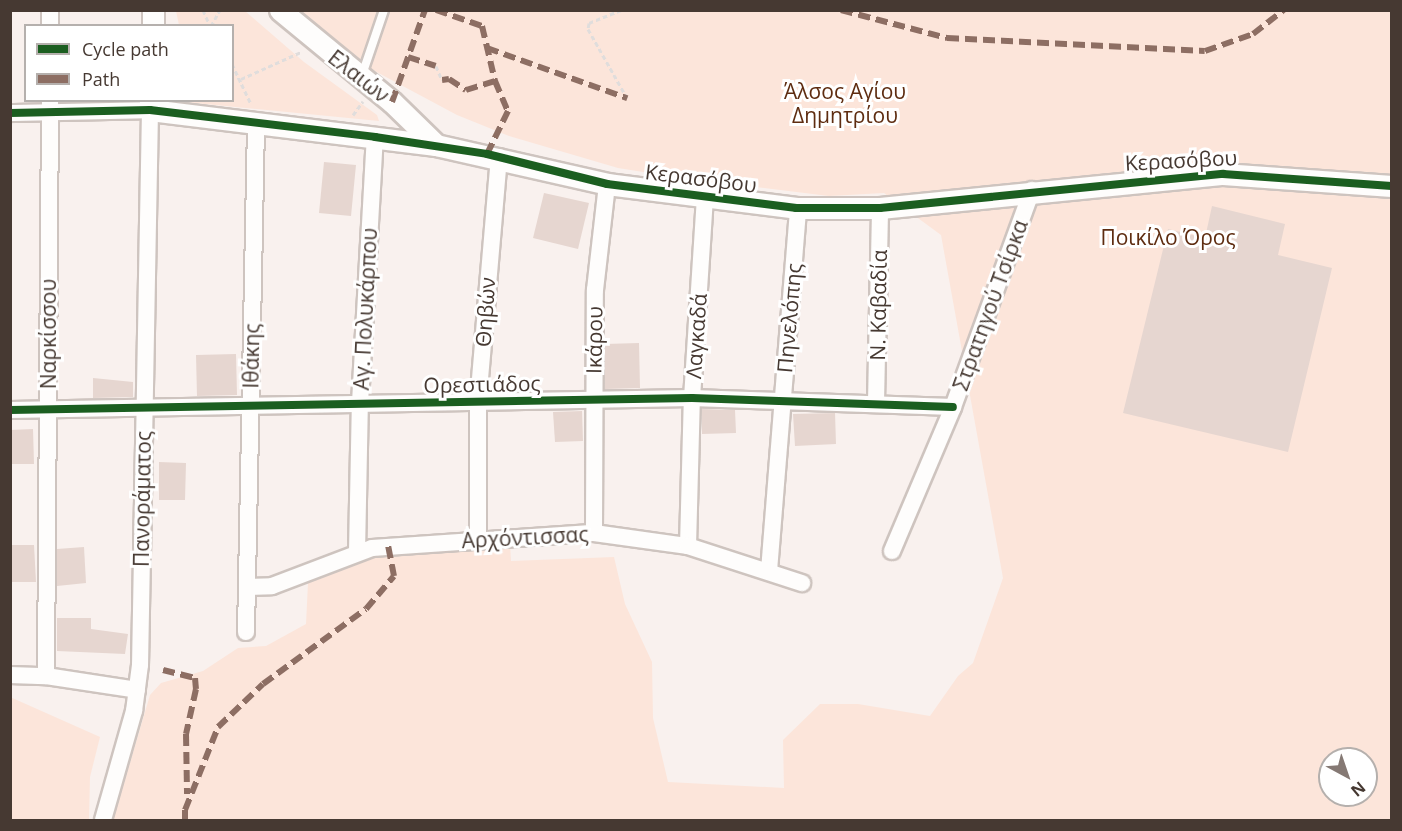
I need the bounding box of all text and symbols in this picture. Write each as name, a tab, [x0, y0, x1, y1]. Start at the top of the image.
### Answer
legend	[24, 24, 234, 102]
text: Cycle path	[82, 37, 169, 61]
street label: Ελαιών	[323, 44, 395, 108]
text: Path	[82, 67, 120, 91]
park label: Άλσος Αγίου Δημητρίου	[784, 78, 906, 128]
street label: Κερασόβου	[1124, 144, 1238, 176]
street label: Κερασόβου	[644, 159, 758, 197]
street label: Στρατηγού Τσίρκα	[947, 216, 1033, 394]
park label: Ποικίλο Όρος	[1100, 224, 1236, 250]
street label: Αγ. Πολυκάρπου	[348, 227, 382, 391]
street label: N. Καβαδία	[864, 249, 892, 361]
street label: Πηνελόπης	[772, 262, 806, 374]
street label: Θηβών	[470, 276, 500, 348]
street label: Ναρκίσσου	[35, 279, 61, 389]
street label: Λαγκαδά	[680, 292, 712, 380]
street label: Ικάρου	[581, 306, 607, 374]
street label: Ιθάκης	[238, 323, 264, 389]
street label: Ορεστιάδος	[423, 370, 541, 398]
street label: Πανοράματος	[128, 431, 156, 567]
street label: Αρχόντισσας	[461, 521, 589, 553]
north arrow	[1318, 747, 1378, 807]
text: N	[1346, 777, 1370, 802]

